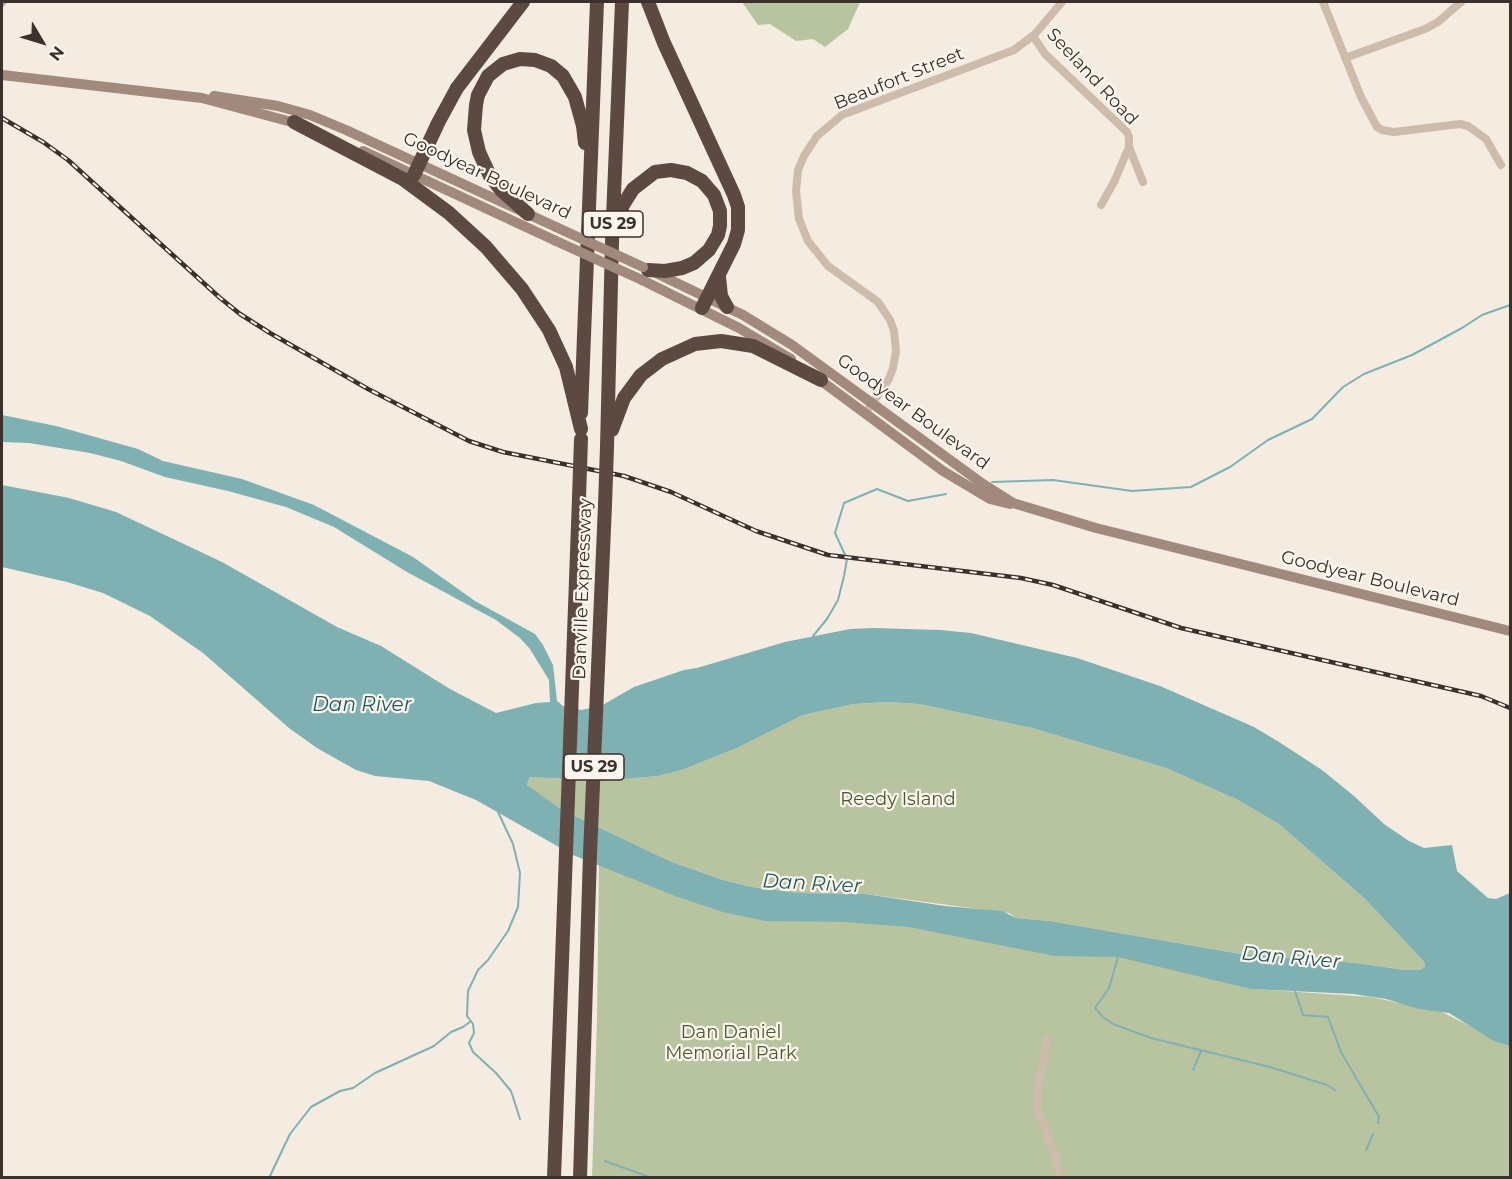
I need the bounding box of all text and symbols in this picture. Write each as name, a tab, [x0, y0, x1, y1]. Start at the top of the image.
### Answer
north arrow	[12, 12, 72, 72]
street label: Seeland Road	[1042, 24, 1142, 130]
text: N	[45, 42, 68, 64]
street label: Beaufort Street	[831, 43, 967, 115]
street label: Goodyear Boulevard	[400, 128, 574, 224]
road number: US 29	[583, 211, 643, 237]
street label: Goodyear Boulevard	[833, 349, 993, 475]
street label: Danville Expressway	[569, 498, 597, 680]
street label: Goodyear Boulevard	[1279, 546, 1461, 612]
water label: Dan River	[312, 693, 412, 717]
road number: US 29	[564, 754, 624, 780]
park label: Reedy Island	[840, 789, 956, 811]
water label: Dan River	[762, 869, 862, 899]
water label: Dan River	[1240, 942, 1342, 974]
park label: Dan Daniel Memorial Park	[665, 1022, 797, 1064]

